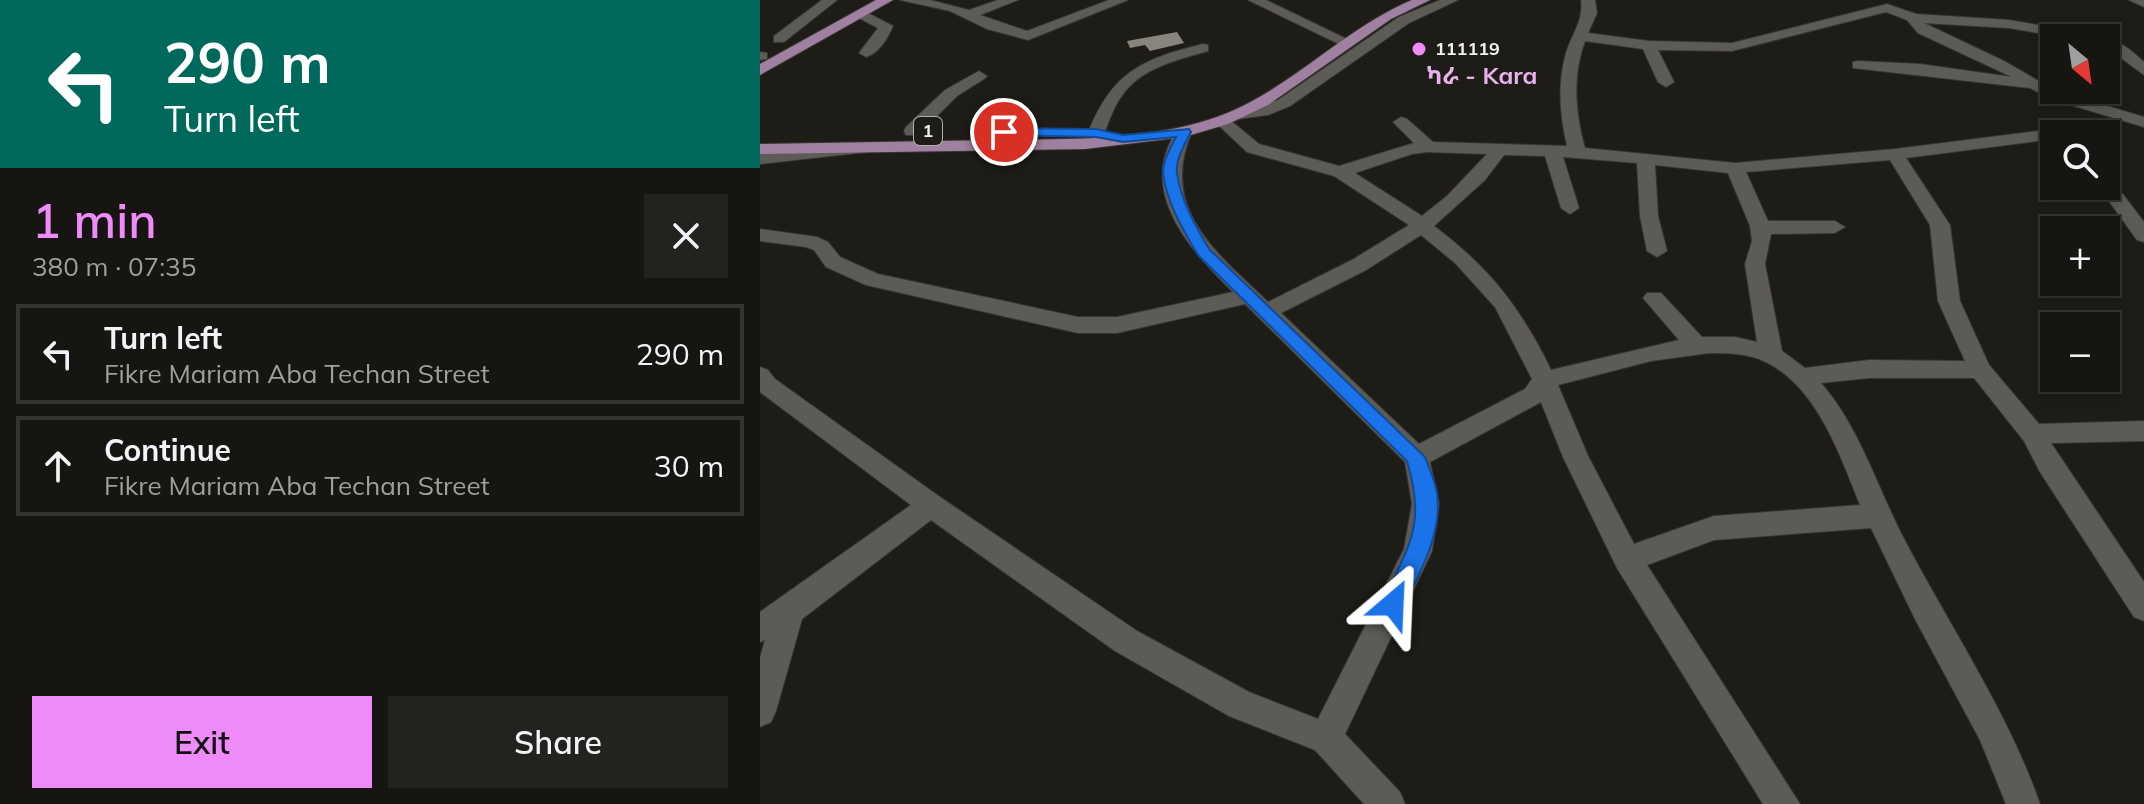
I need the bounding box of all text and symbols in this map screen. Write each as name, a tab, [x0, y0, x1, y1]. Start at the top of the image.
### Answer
north arrow	[2040, 24, 2120, 104]
map controls	[2040, 24, 2120, 392]
text: 290 m	[164, 27, 331, 97]
icon: left	[32, 32, 136, 136]
place label: 111119	[1435, 37, 1500, 60]
marker: 111119	[1410, 40, 1428, 58]
district label: ካራ - Kara	[1427, 60, 1537, 90]
text: Turn left	[164, 96, 300, 141]
pin	[970, 98, 1038, 166]
icon: arrive	[982, 110, 1026, 154]
road number: 1	[914, 117, 942, 145]
button: search	[2040, 120, 2120, 200]
text: 1 min	[32, 190, 157, 250]
button: close	[644, 194, 728, 278]
button: +	[2040, 216, 2120, 296]
text: 380 m · 07:35	[32, 250, 196, 283]
button: −	[2040, 312, 2120, 392]
text: Turn left	[104, 319, 222, 357]
icon: left	[36, 332, 80, 376]
text: 290 m	[636, 335, 724, 373]
text: Fikre Mariam Aba Techan Street	[104, 357, 490, 390]
text: Continue	[104, 431, 231, 469]
icon: ahead	[36, 444, 80, 488]
text: 30 m	[654, 447, 724, 485]
text: Fikre Mariam Aba Techan Street	[104, 469, 490, 502]
position arrow	[1351, 562, 1435, 646]
button: Exit	[32, 696, 372, 788]
button: Share	[388, 696, 728, 788]

